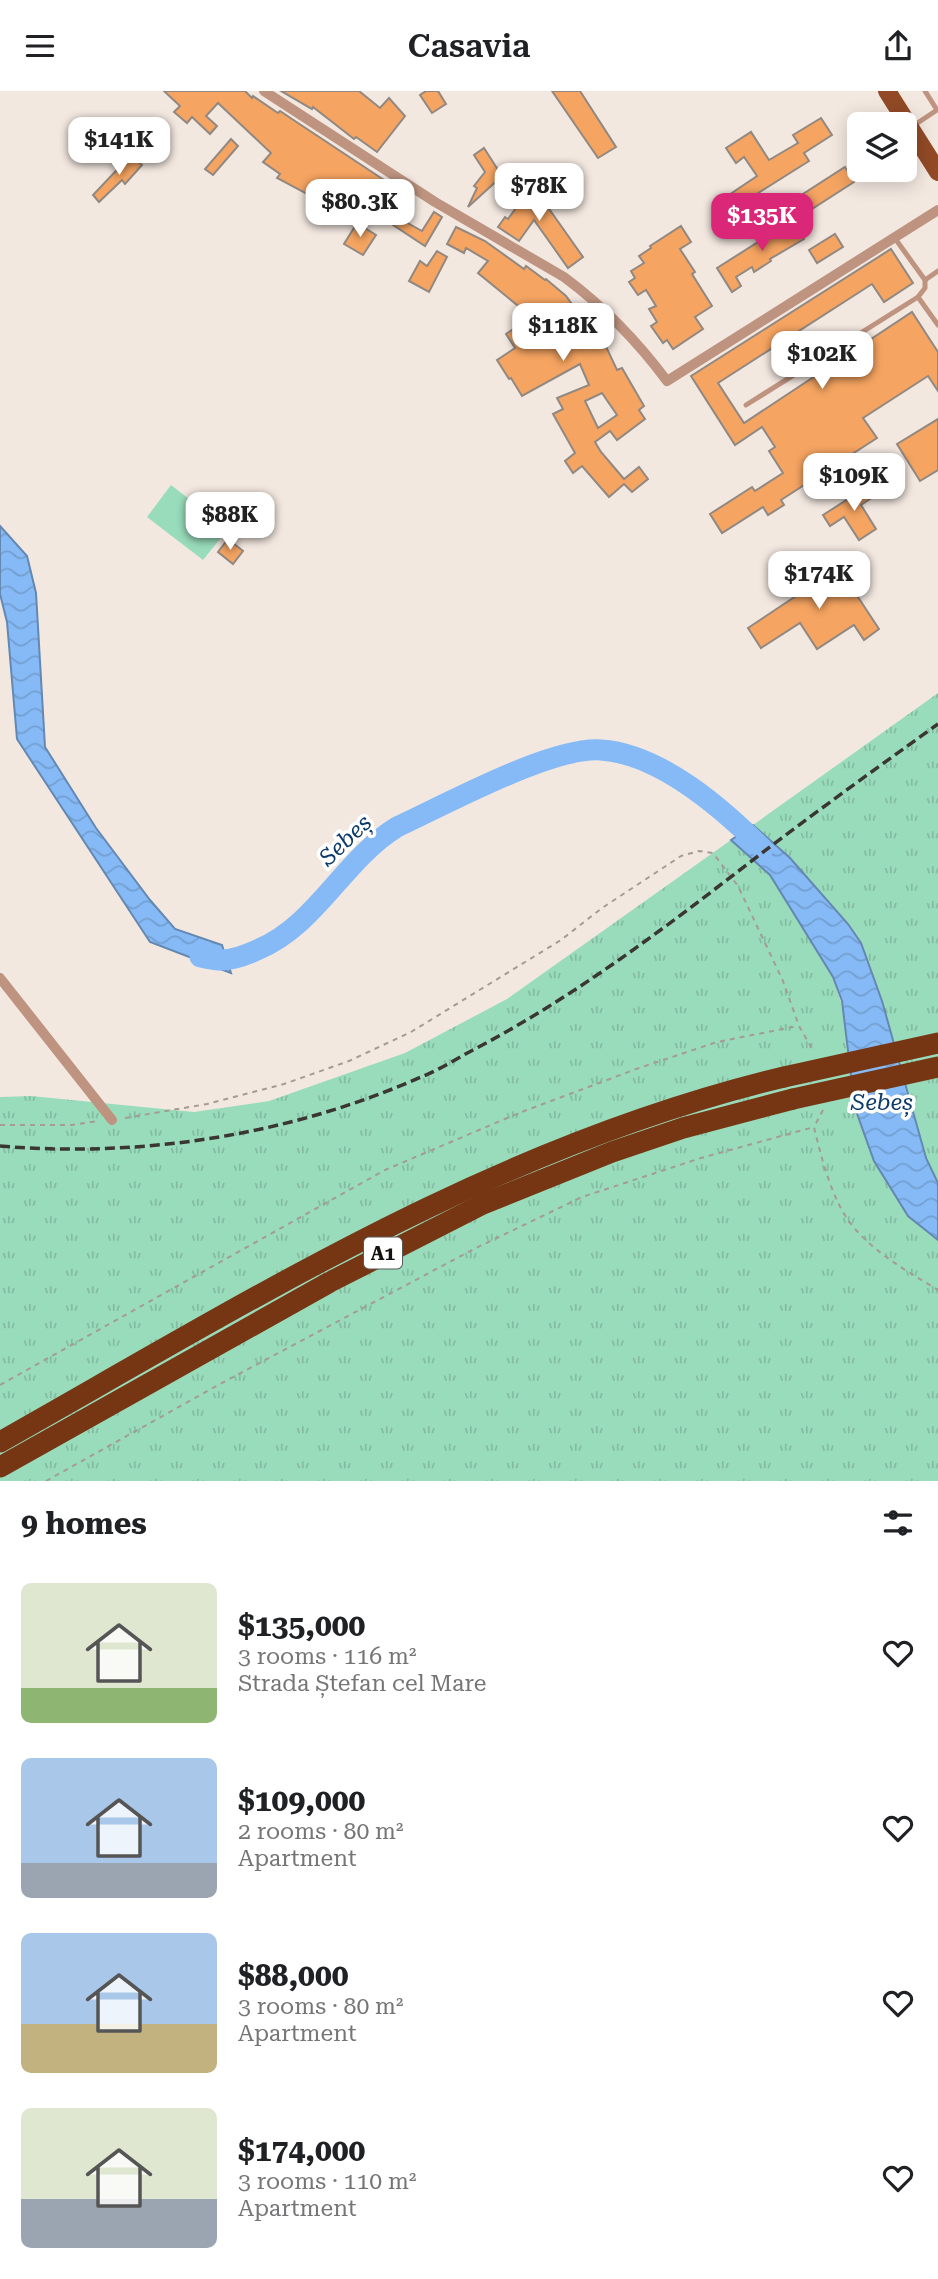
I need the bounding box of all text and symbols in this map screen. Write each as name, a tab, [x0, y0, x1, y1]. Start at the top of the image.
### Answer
icon: menu	[21, 27, 59, 65]
text: Casavia	[408, 27, 530, 65]
icon: share	[879, 27, 917, 65]
map controls	[847, 112, 917, 182]
button: layers	[847, 112, 917, 182]
pin: $141K	[70, 118, 168, 177]
text: $141K	[84, 126, 154, 153]
pin: $78K	[498, 163, 580, 223]
text: $78K	[511, 172, 567, 199]
pin: $80.3K	[303, 179, 417, 239]
text: $80.3K	[322, 188, 398, 215]
pin: $135K	[713, 193, 811, 253]
text: $135K	[727, 202, 797, 229]
pin: $118K	[514, 303, 612, 363]
text: $118K	[528, 312, 598, 339]
pin: $102K	[773, 331, 871, 391]
text: $102K	[787, 340, 857, 367]
pin: $109K	[805, 453, 903, 513]
text: $109K	[819, 462, 889, 489]
pin: $88K	[189, 493, 271, 552]
text: $88K	[202, 501, 258, 528]
pin: $174K	[770, 552, 868, 611]
text: $174K	[784, 560, 854, 587]
water label: Sebeș	[313, 809, 378, 873]
water label: Sebeș	[850, 1089, 913, 1117]
road number: A1	[364, 1237, 402, 1269]
icon: filters	[879, 1504, 917, 1542]
text: 9 homes	[21, 1506, 147, 1541]
text: $135,000	[238, 1608, 365, 1643]
icon: home	[77, 1611, 161, 1695]
icon: heart	[879, 1634, 917, 1672]
text: 3 rooms · 116 m²	[238, 1643, 416, 1670]
text: Strada Ștefan cel Mare	[238, 1670, 486, 1697]
text: $109,000	[238, 1783, 365, 1818]
icon: home	[77, 1786, 161, 1870]
icon: heart	[879, 1809, 917, 1847]
text: 2 rooms · 80 m²	[238, 1818, 404, 1845]
text: Apartment	[238, 1845, 357, 1872]
text: $88,000	[238, 1958, 349, 1993]
icon: home	[77, 1961, 161, 2045]
icon: heart	[879, 1984, 917, 2022]
text: 3 rooms · 80 m²	[238, 1993, 404, 2020]
text: Apartment	[238, 2020, 357, 2047]
text: $174,000	[238, 2133, 365, 2168]
icon: home	[77, 2136, 161, 2220]
icon: heart	[879, 2159, 917, 2197]
text: 3 rooms · 110 m²	[238, 2168, 416, 2195]
text: Apartment	[238, 2195, 357, 2222]

